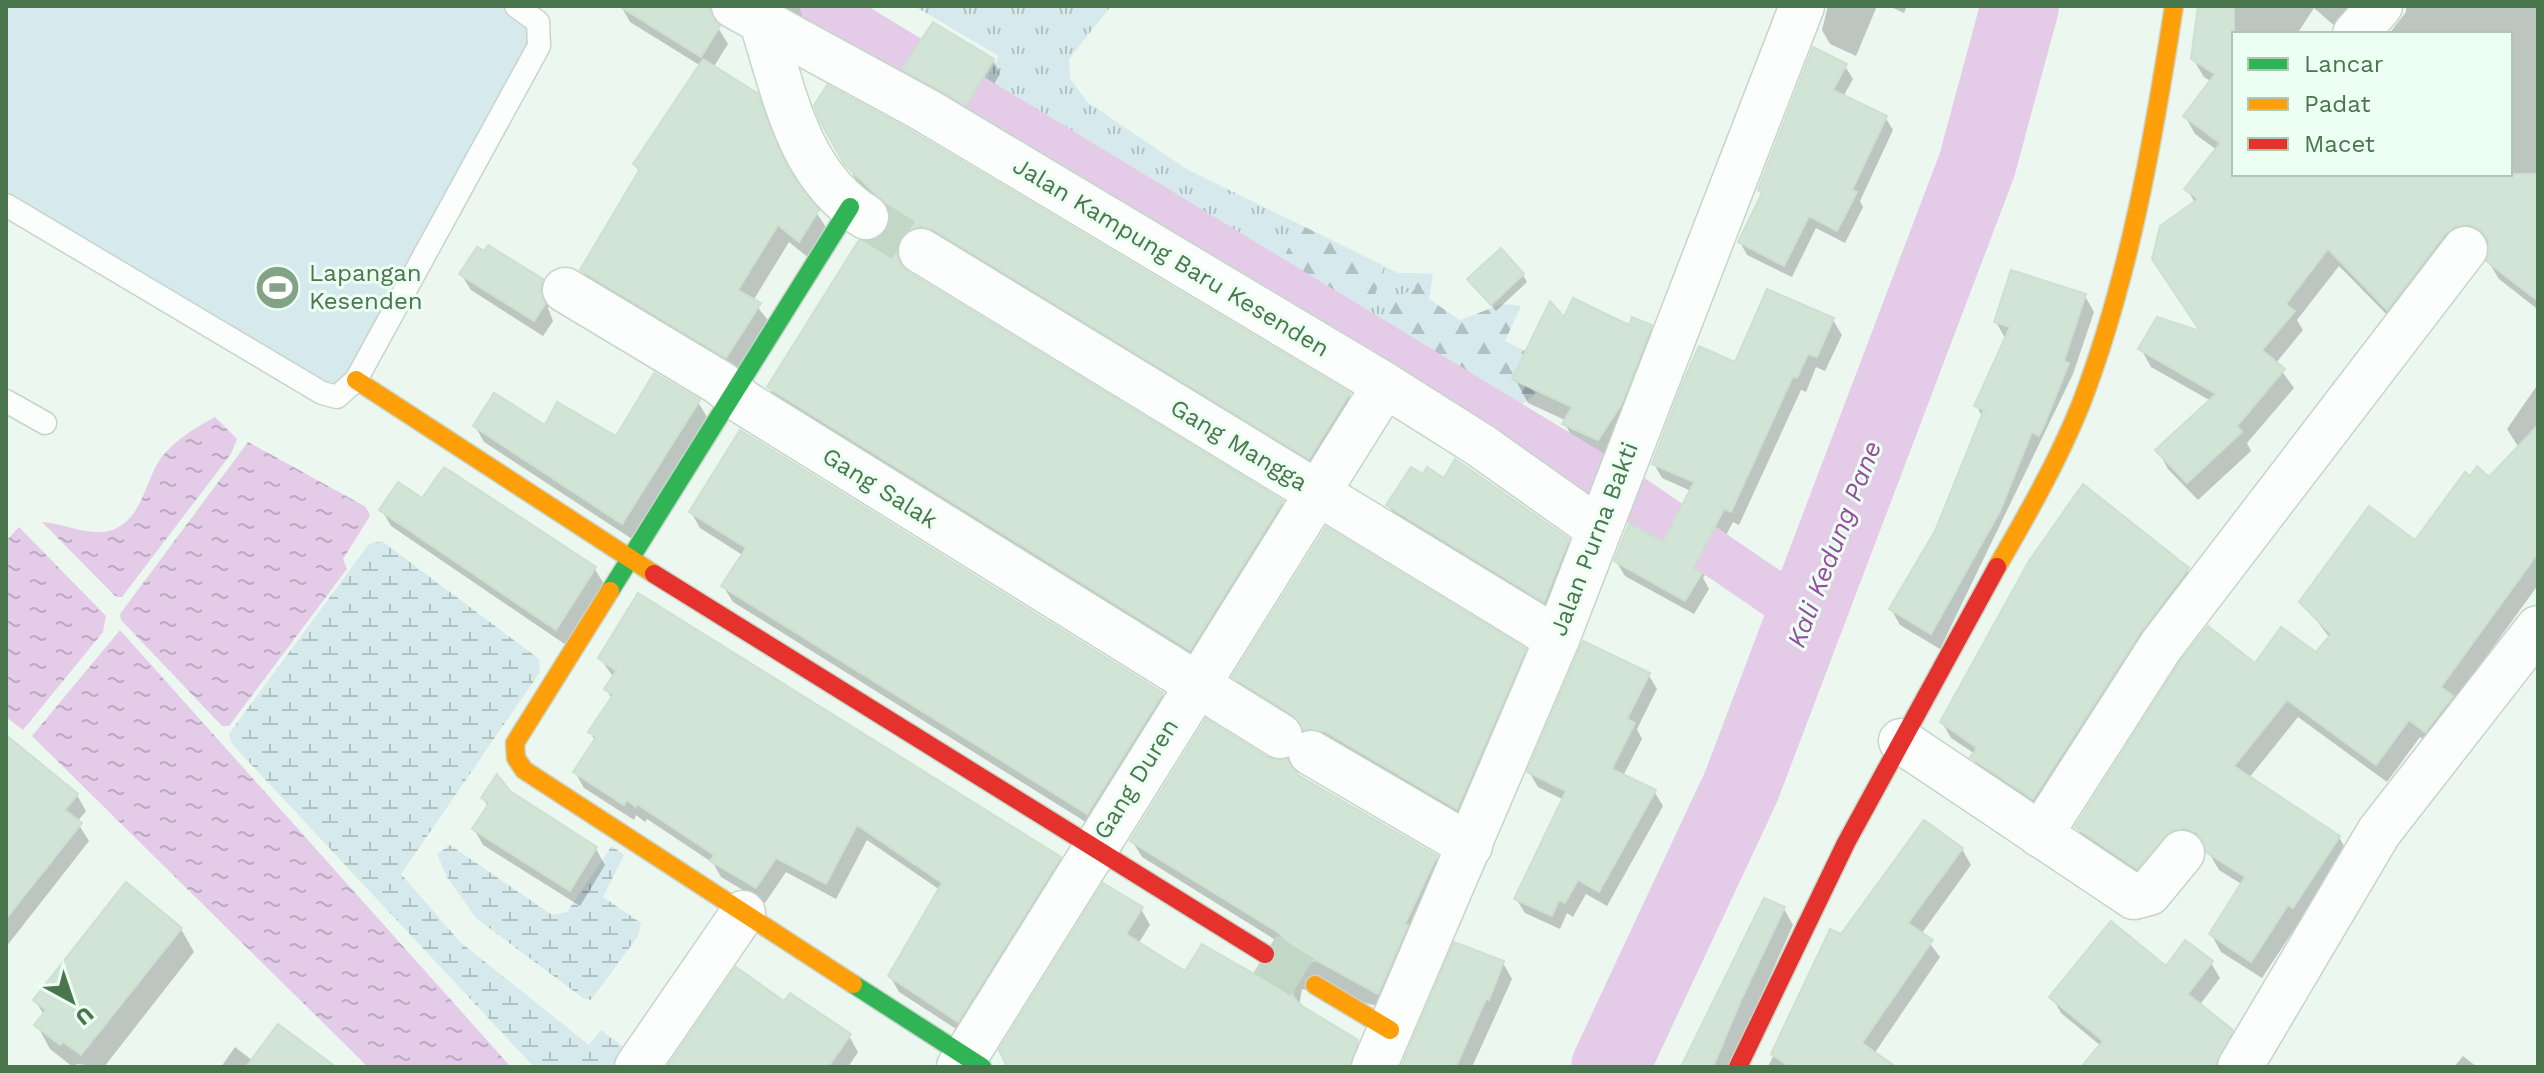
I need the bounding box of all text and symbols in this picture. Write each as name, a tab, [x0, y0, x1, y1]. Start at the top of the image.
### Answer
legend	[2232, 32, 2512, 176]
text: Lancar	[2304, 50, 2384, 78]
text: Padat	[2304, 90, 2370, 118]
text: Macet	[2304, 130, 2375, 158]
street label: Jalan Kampung Baru Kesenden	[1008, 151, 1334, 363]
place label: Lapangan Kesenden	[309, 259, 423, 315]
sports icon: Lapangan Kesenden	[254, 263, 302, 311]
street label: Gang Mangga	[1165, 393, 1313, 497]
water label: Kali Kedung Pane	[1781, 436, 1887, 652]
street label: Jalan Purna Bakti	[1544, 438, 1644, 640]
street label: Gang Salak	[817, 442, 943, 535]
street label: Gang Duren	[1088, 713, 1184, 845]
north arrow	[32, 961, 112, 1041]
text: U	[71, 1001, 99, 1031]

